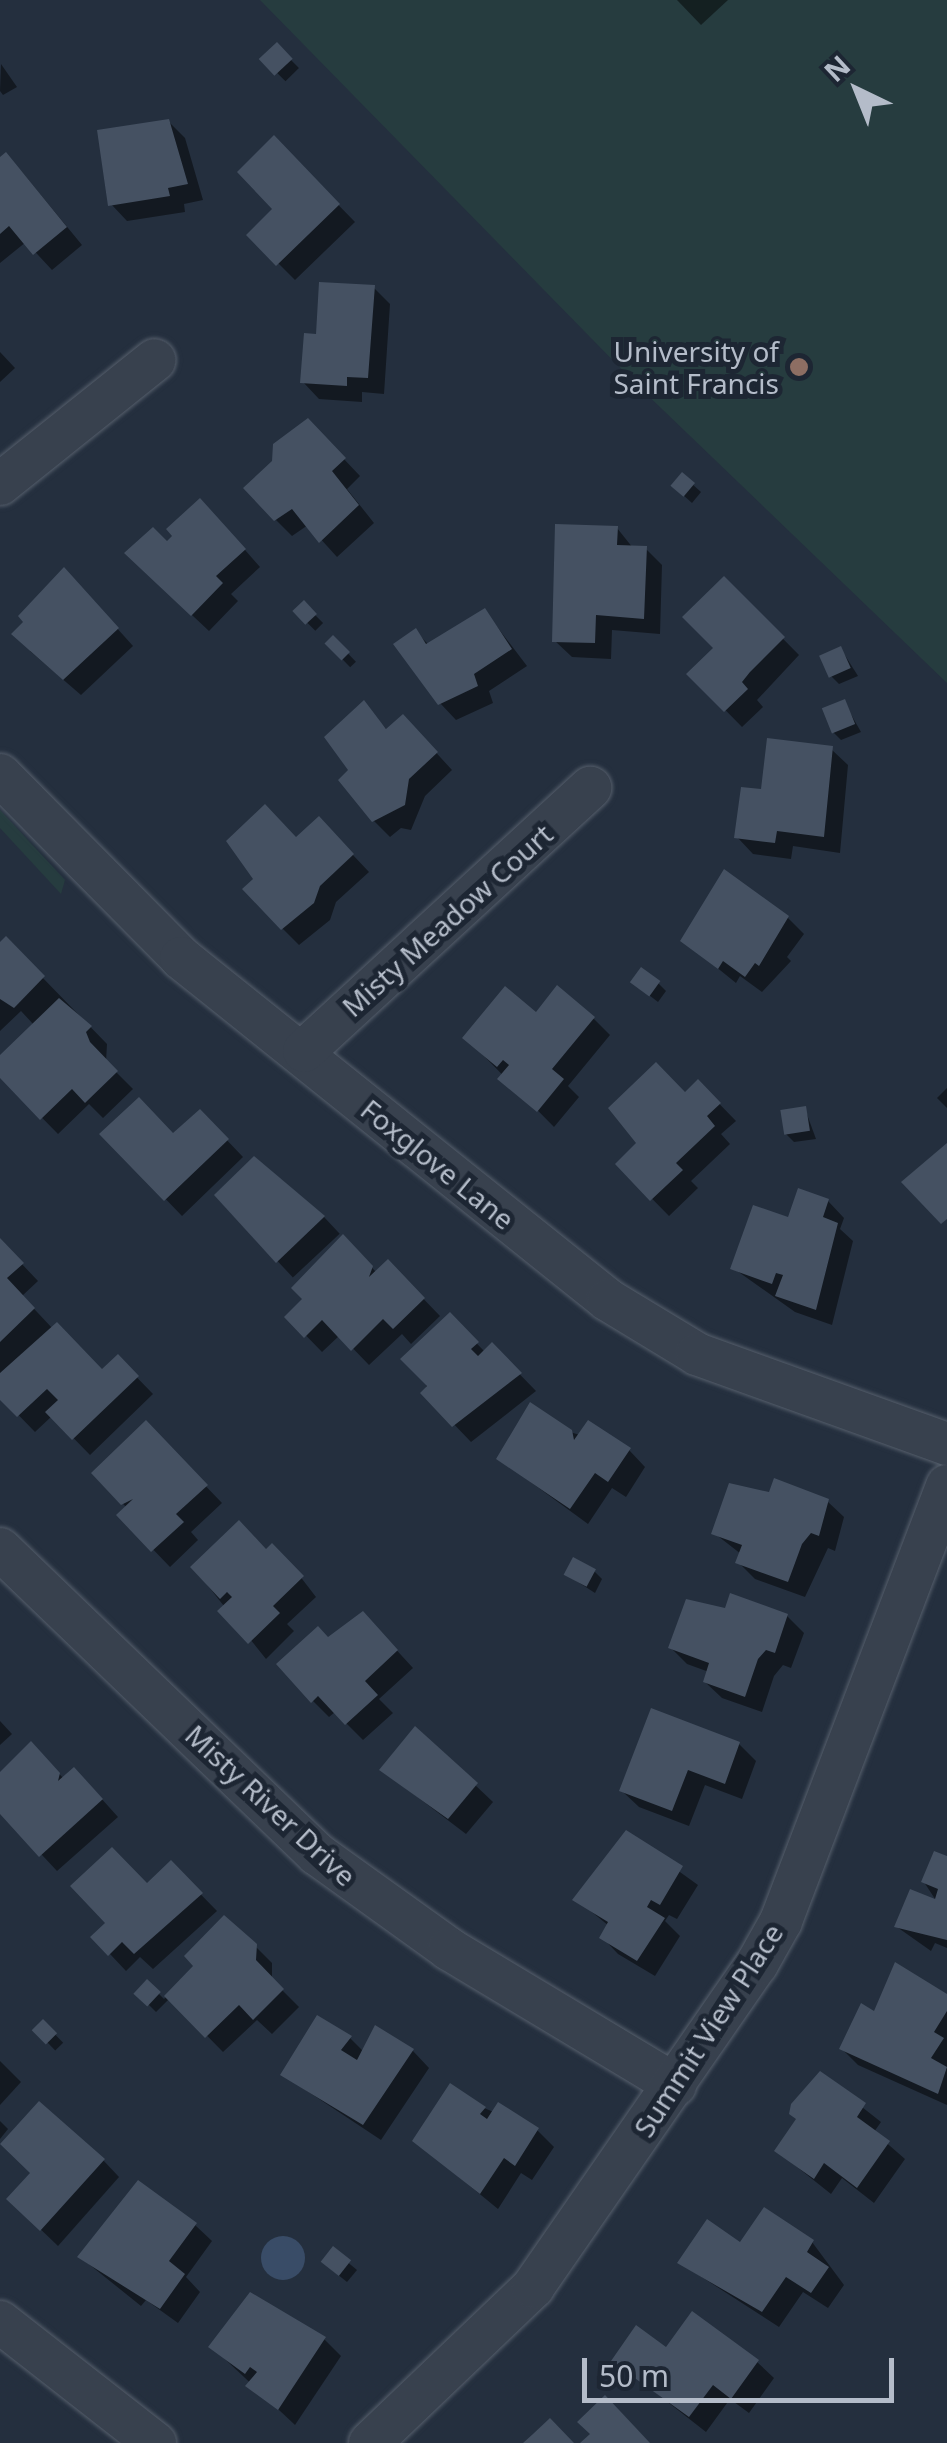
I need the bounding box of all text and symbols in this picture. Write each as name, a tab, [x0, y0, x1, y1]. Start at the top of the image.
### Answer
north arrow	[807, 40, 907, 140]
text: N	[815, 46, 858, 90]
place label: University of Saint Francis	[613, 334, 779, 400]
marker: University of Saint Francis	[788, 356, 810, 378]
street label: Misty Meadow Court	[335, 817, 559, 1023]
street label: Foxglove Lane	[355, 1092, 521, 1236]
street label: Misty River Drive	[179, 1718, 363, 1892]
street label: Summit View Place	[627, 1917, 789, 2143]
scale bar	[587, 2338, 900, 2400]
text: 50 m	[599, 2355, 669, 2396]

